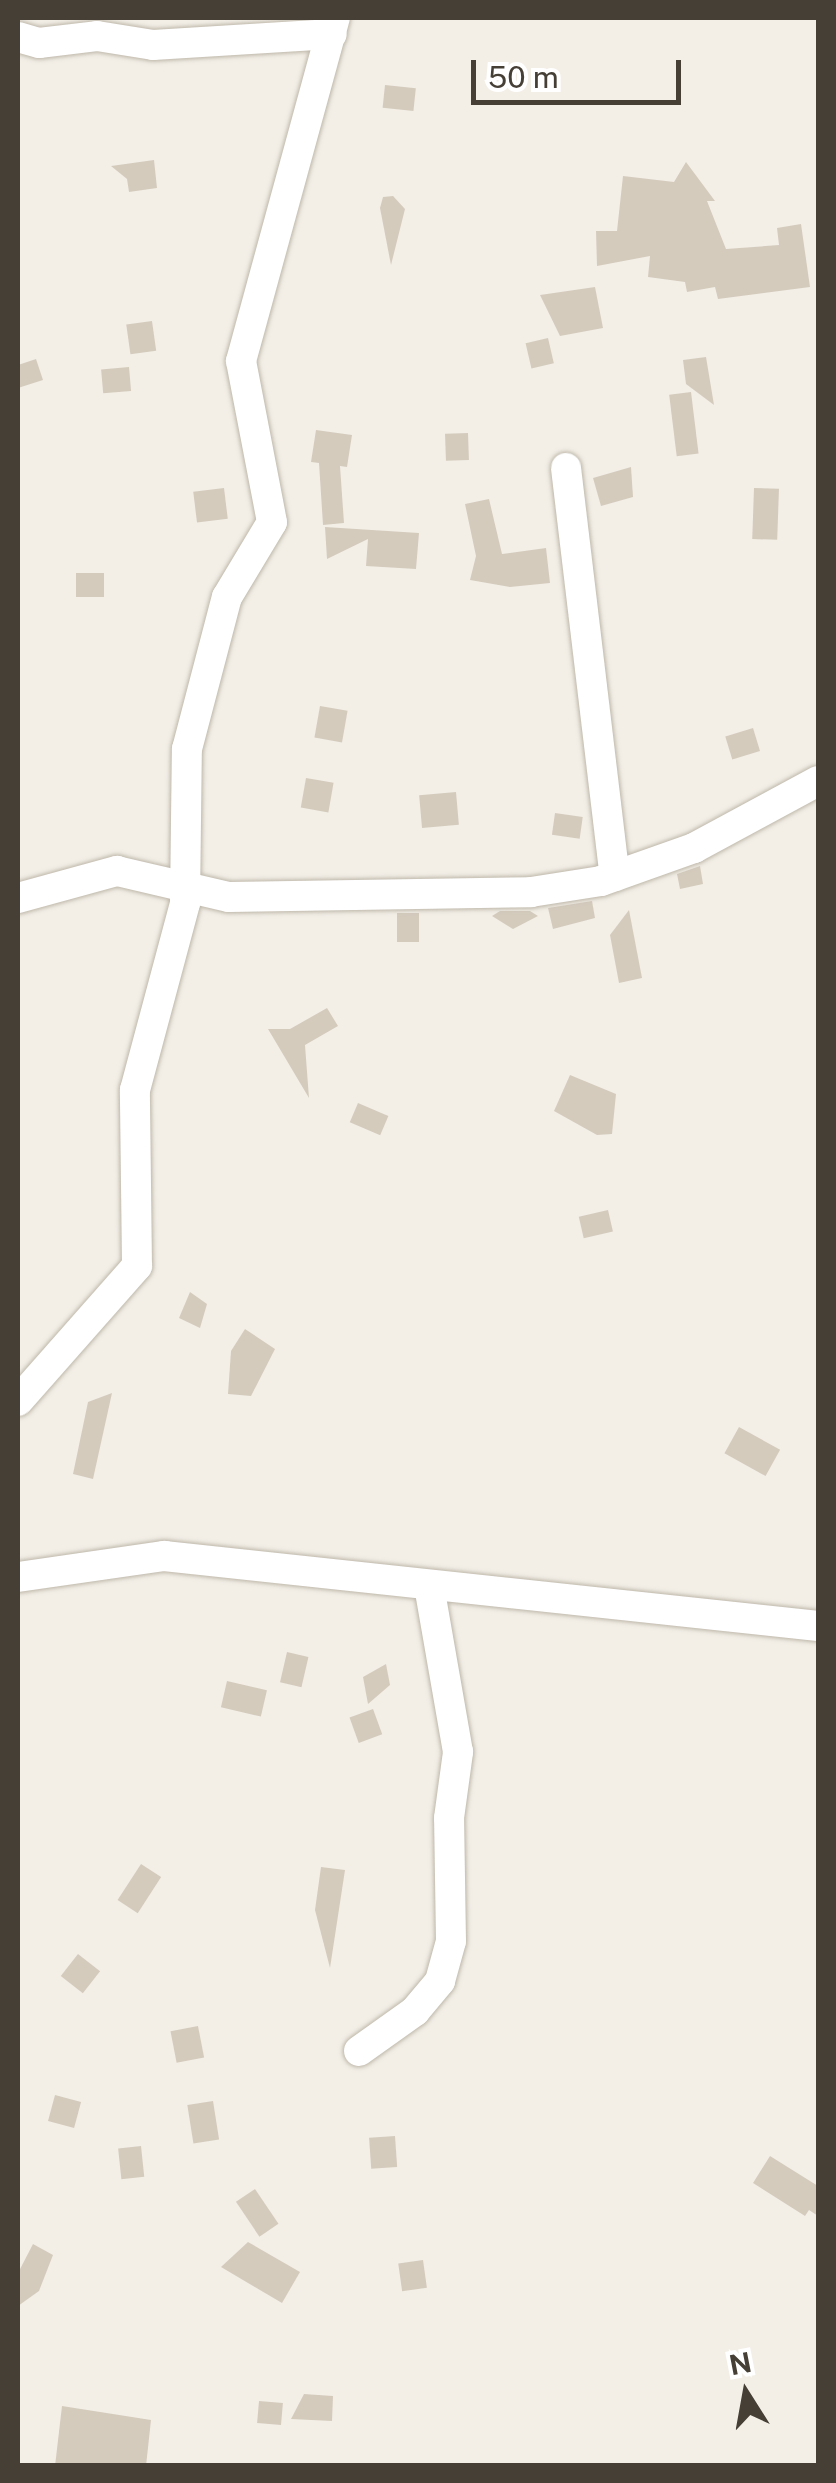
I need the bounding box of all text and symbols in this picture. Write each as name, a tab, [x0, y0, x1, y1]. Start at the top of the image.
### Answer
scale bar	[476, 40, 686, 102]
text: 50 m	[488, 59, 559, 95]
north arrow	[696, 2343, 796, 2443]
text: N	[726, 2345, 754, 2381]

